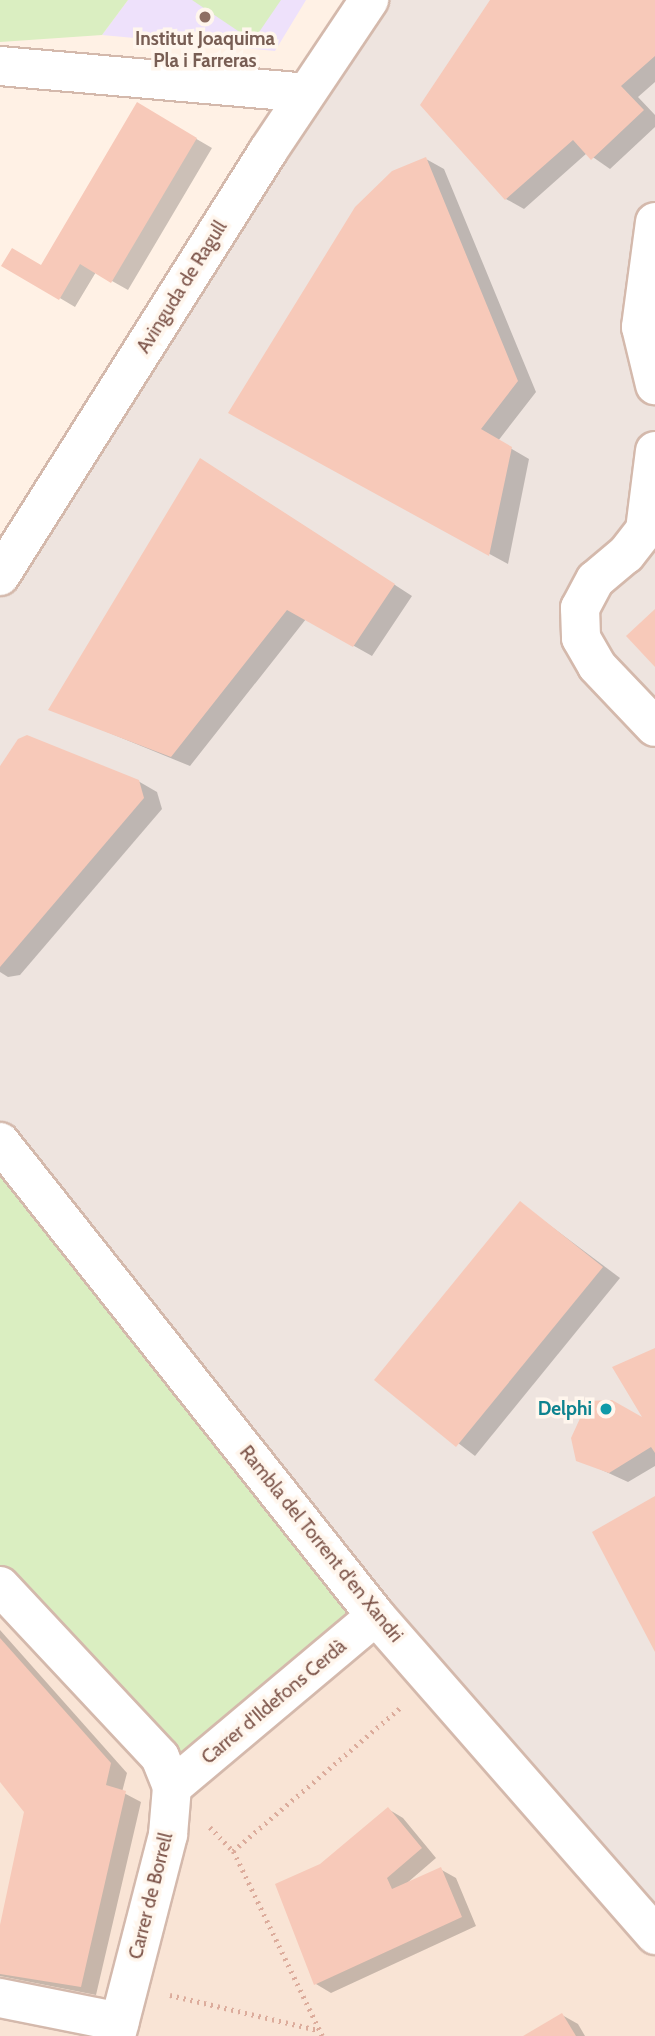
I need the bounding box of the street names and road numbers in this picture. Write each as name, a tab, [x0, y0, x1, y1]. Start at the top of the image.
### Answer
street label: Avinguda de Ragull	[132, 217, 232, 357]
street label: Rambla del Torrent d'en Xandri	[235, 1441, 407, 1647]
street label: Carrer d'Ildefons Cerdà	[197, 1635, 351, 1769]
street label: Carrer de Borrell	[124, 1830, 178, 1962]

